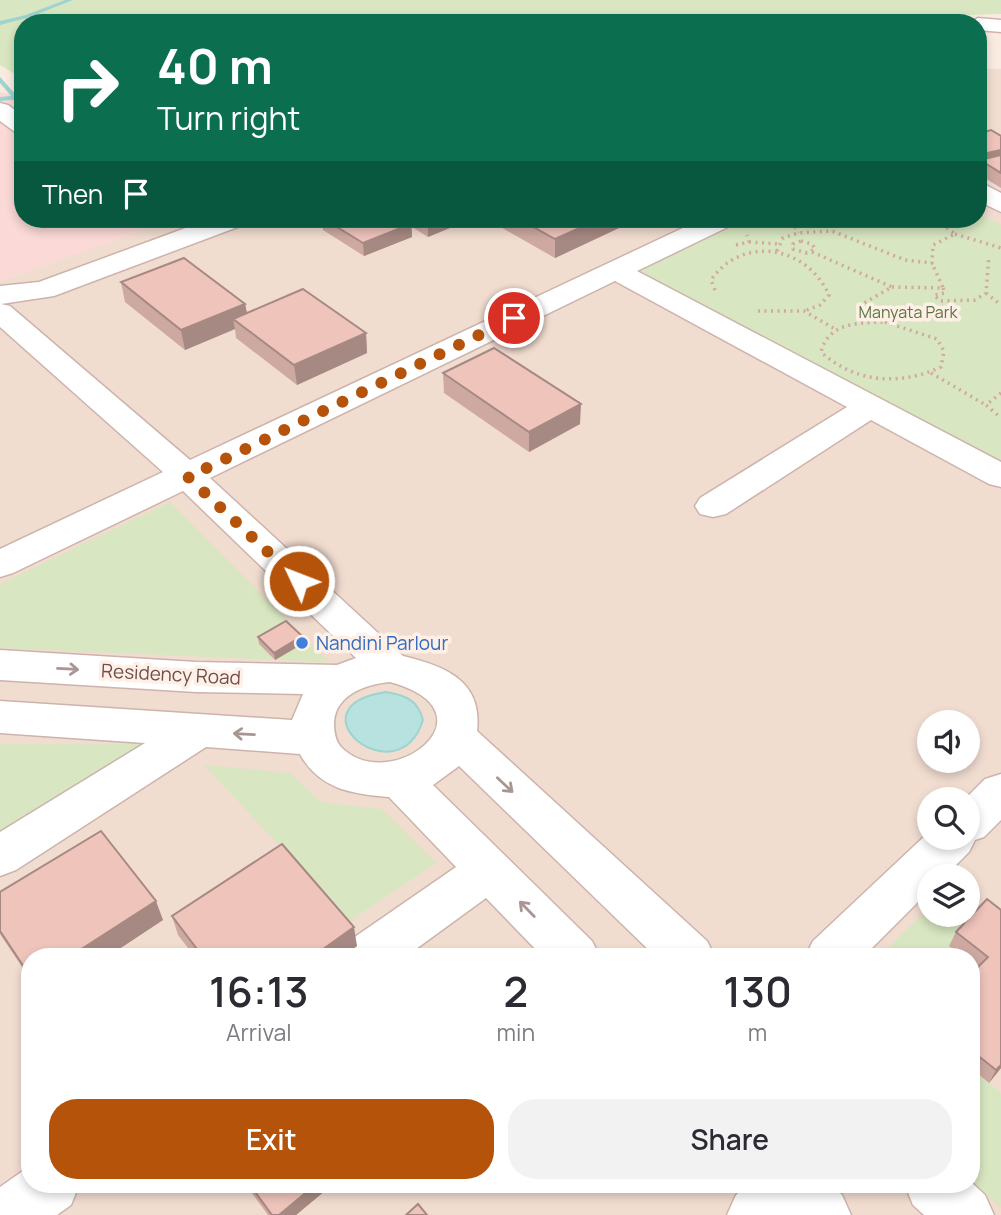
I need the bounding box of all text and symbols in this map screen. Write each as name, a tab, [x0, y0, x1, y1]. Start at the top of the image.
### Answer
text: 40 m	[157, 32, 273, 99]
icon: right	[42, 42, 133, 133]
text: Turn right	[157, 96, 300, 140]
icon: arrive	[117, 175, 155, 213]
text: Then	[42, 176, 103, 212]
pin	[484, 288, 544, 348]
icon: arrive	[495, 299, 533, 337]
park label: Manyata Park	[859, 301, 959, 323]
position arrow	[262, 544, 336, 618]
place label: Nandini Parlour	[316, 630, 448, 656]
marker: Nandini Parlour	[294, 635, 310, 651]
street label: Residency Road	[101, 657, 241, 691]
one-way arrow	[56, 663, 79, 676]
map controls	[917, 710, 980, 927]
button: sound	[917, 710, 980, 773]
one-way arrow	[233, 727, 256, 740]
one-way arrow	[496, 776, 513, 793]
button: search	[917, 787, 980, 850]
button: layers	[917, 864, 980, 927]
one-way arrow	[519, 900, 536, 917]
text: 16:13	[209, 962, 308, 1020]
text: 2	[503, 962, 528, 1020]
text: 130	[723, 962, 792, 1020]
text: Arrival	[226, 1016, 292, 1048]
text: min	[497, 1016, 535, 1048]
text: m	[748, 1016, 767, 1048]
button: Exit	[49, 1099, 494, 1179]
button: Share	[508, 1099, 952, 1179]

